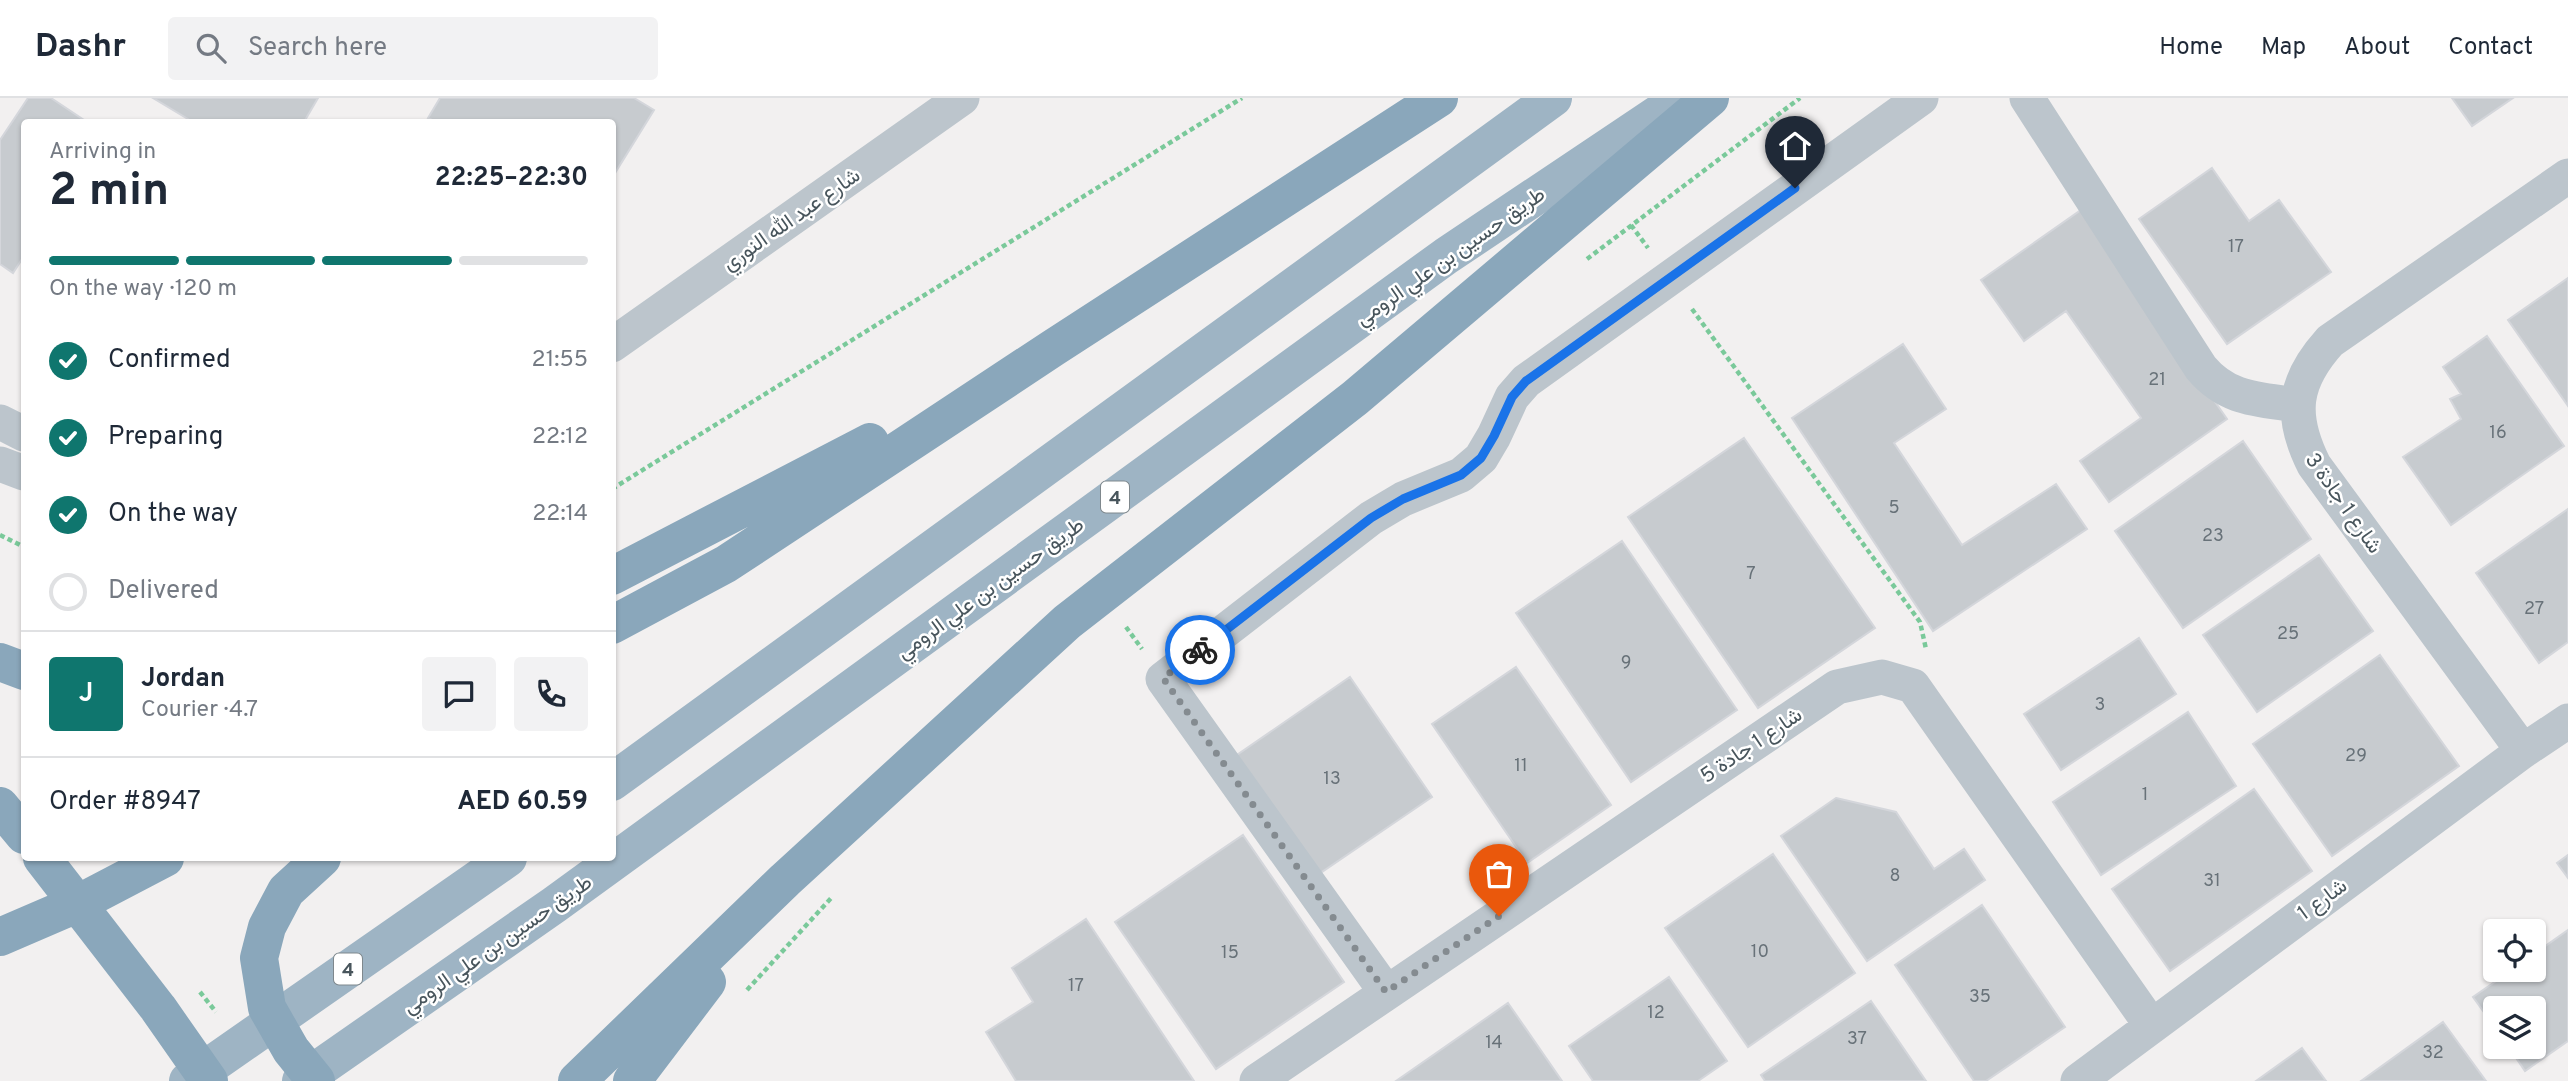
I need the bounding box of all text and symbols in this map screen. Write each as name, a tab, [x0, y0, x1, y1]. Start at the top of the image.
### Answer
search box	[168, 17, 658, 80]
text: Dashr	[35, 27, 126, 69]
icon: search	[192, 29, 230, 67]
text: Search here	[248, 32, 387, 65]
text: Home	[2159, 33, 2223, 63]
text: Map	[2261, 33, 2306, 63]
text: About	[2344, 33, 2410, 63]
text: Contact	[2448, 33, 2533, 63]
pin	[1765, 116, 1825, 188]
icon: home	[1776, 127, 1814, 165]
text: Arriving in	[49, 138, 156, 167]
text: 22:25–22:30	[435, 162, 588, 195]
street label: شارع عبد الله النوري	[717, 162, 867, 279]
text: 2 min	[49, 163, 169, 222]
street label: طريق حسين بن علي الرومي	[1351, 182, 1552, 335]
house number: 17	[2228, 236, 2244, 259]
text: On the way · 120 m	[49, 275, 237, 304]
icon: check	[49, 342, 87, 380]
text: Confirmed	[108, 344, 231, 377]
text: 21:55	[532, 346, 588, 375]
house number: 21	[2148, 369, 2166, 392]
icon: check	[49, 419, 87, 457]
text: Preparing	[108, 421, 223, 454]
house number: 16	[2489, 422, 2507, 445]
text: 22:12	[532, 423, 588, 452]
street label: شارع 1 جادة 3	[2298, 448, 2387, 559]
road number: 4	[1101, 482, 1129, 512]
icon: check	[49, 496, 87, 534]
house number: 5	[1888, 497, 1900, 520]
text: On the way	[108, 498, 238, 531]
text: 22:14	[532, 500, 588, 529]
street label: طريق حسين بن علي الرومي	[892, 512, 1091, 668]
house number: 23	[2202, 525, 2224, 548]
house number: 7	[1746, 563, 1756, 586]
text: Delivered	[108, 575, 219, 608]
house number: 27	[2524, 598, 2544, 621]
courier	[1165, 615, 1235, 685]
house number: 25	[2277, 623, 2299, 646]
icon: bike	[1181, 631, 1219, 669]
house number: 9	[1621, 652, 1631, 675]
button: chat	[422, 657, 496, 731]
button: phone	[514, 657, 588, 731]
text: Jordan	[141, 663, 225, 696]
text: J	[79, 678, 93, 711]
house number: 3	[2095, 694, 2105, 717]
text: Courier · 4.7	[141, 696, 258, 725]
street label: شارع 1 جادة 5	[1696, 702, 1808, 790]
house number: 29	[2345, 745, 2367, 768]
house number: 11	[1514, 755, 1528, 778]
house number: 13	[1323, 768, 1341, 791]
house number: 1	[2142, 784, 2148, 807]
text: Order #8947	[49, 786, 201, 819]
text: AED 60.59	[457, 786, 588, 819]
pin	[1469, 844, 1529, 916]
icon: bag	[1480, 855, 1518, 893]
house number: 8	[1890, 865, 1901, 888]
street label: طريق حسين بن علي الرومي	[398, 870, 599, 1023]
house number: 31	[2203, 870, 2221, 893]
street label: شارع 1	[2293, 873, 2353, 927]
map controls	[2483, 919, 2546, 1059]
button: locate	[2483, 919, 2546, 982]
house number: 10	[1751, 941, 1769, 964]
house number: 15	[1221, 942, 1239, 965]
road number: 4	[334, 954, 362, 984]
house number: 17	[1068, 975, 1084, 998]
house number: 35	[1969, 986, 1991, 1009]
button: layers	[2483, 996, 2546, 1059]
house number: 12	[1647, 1002, 1665, 1025]
house number: 37	[1847, 1028, 1867, 1051]
house number: 14	[1485, 1032, 1503, 1055]
house number: 32	[2422, 1042, 2444, 1065]

